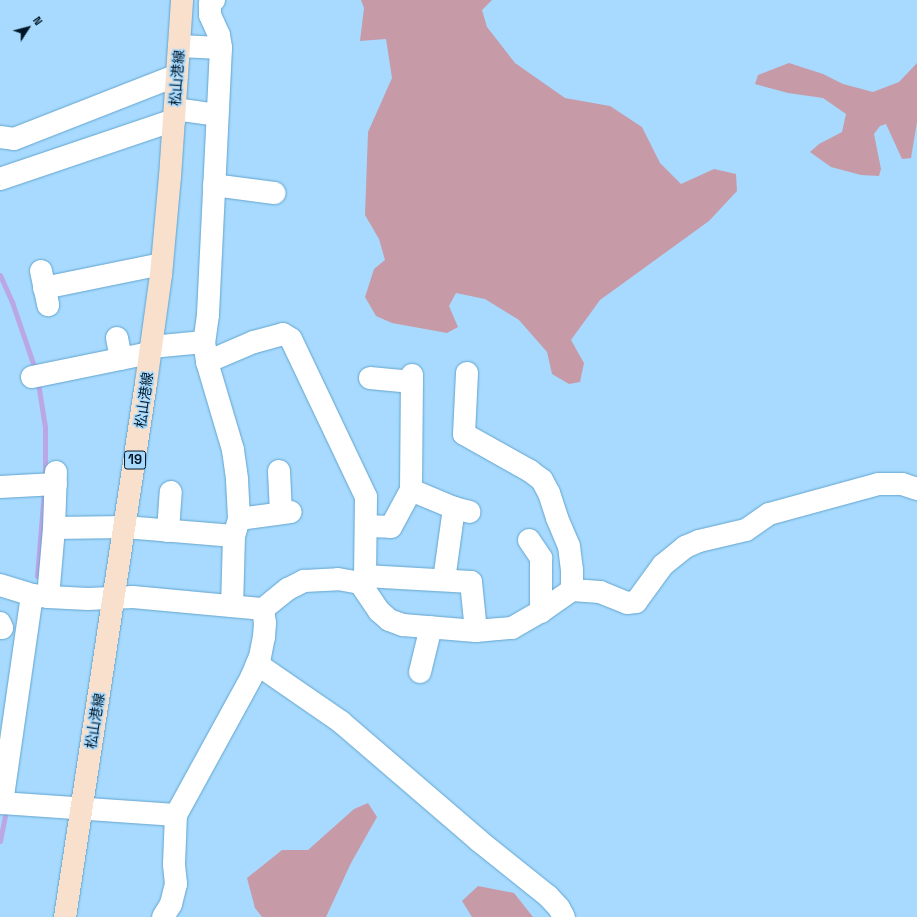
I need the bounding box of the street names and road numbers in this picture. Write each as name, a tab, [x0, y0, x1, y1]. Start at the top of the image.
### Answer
street label: 松山港線	[167, 49, 187, 107]
street label: 松山港線	[132, 371, 156, 429]
road number: 19	[124, 449, 146, 471]
street label: 松山港線	[82, 692, 108, 750]

